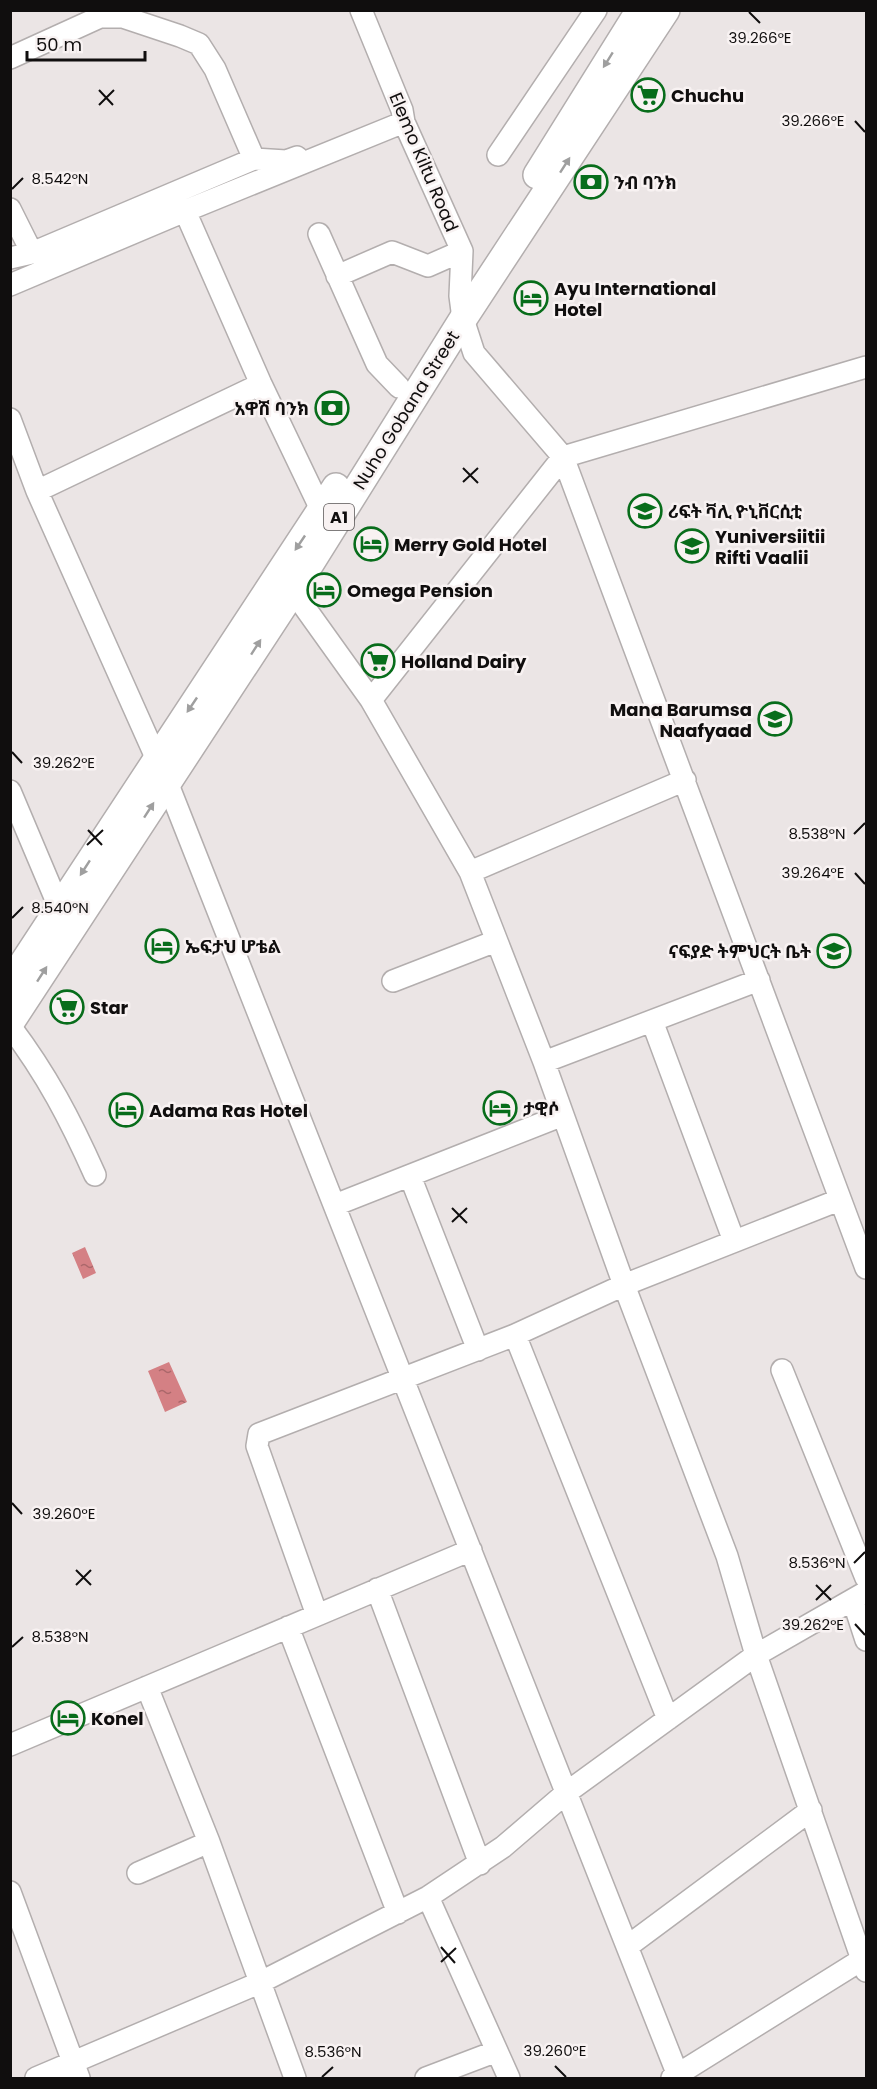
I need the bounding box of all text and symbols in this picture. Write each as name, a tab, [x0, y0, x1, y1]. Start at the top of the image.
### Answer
scale bar	[27, 24, 146, 62]
text: 39.266°E	[729, 27, 791, 48]
text: 50 m	[36, 32, 82, 57]
one-way arrow	[603, 52, 614, 68]
supermarket icon: Chuchu	[630, 77, 666, 113]
place label: Chuchu	[671, 83, 744, 108]
street label: Elemo Kiltu Road	[383, 89, 465, 235]
text: 39.266°E	[782, 110, 844, 131]
one-way arrow	[559, 157, 570, 173]
bank icon: ንብ ባንክ	[573, 164, 609, 200]
text: 8.542°N	[32, 168, 88, 189]
place label: ንብ ባንክ	[614, 170, 677, 195]
place label: Ayu International Hotel	[554, 276, 716, 322]
hotel icon: Ayu International Hotel	[513, 280, 549, 316]
street label: Nuho Gobana Street	[347, 326, 465, 494]
bank icon: አዋሽ ባንክ	[314, 390, 350, 426]
place label: አዋሽ ባንክ	[234, 396, 309, 421]
school or university icon: ሪፍት ቫሊ ዮኒቨርሲቲ	[627, 493, 663, 529]
place label: ሪፍት ቫሊ ዮኒቨርሲቲ	[668, 499, 802, 524]
road number: A1	[324, 504, 354, 530]
place label: Yuniversiitii Rifti Vaalii	[715, 524, 825, 570]
hotel icon: Merry Gold Hotel	[353, 526, 389, 562]
school or university icon: Yuniversiitii Rifti Vaalii	[674, 528, 710, 564]
place label: Merry Gold Hotel	[394, 532, 547, 557]
one-way arrow	[295, 535, 306, 551]
hotel icon: Omega Pension	[306, 572, 342, 608]
place label: Omega Pension	[347, 578, 493, 603]
one-way arrow	[250, 640, 262, 656]
supermarket icon: Holland Dairy	[360, 643, 396, 679]
place label: Holland Dairy	[401, 649, 527, 674]
one-way arrow	[186, 697, 198, 713]
place label: Mana Barumsa Naafyaad	[610, 697, 752, 743]
school or university icon: Mana Barumsa Naafyaad	[757, 701, 793, 737]
text: 39.262°E	[33, 752, 95, 773]
one-way arrow	[143, 802, 154, 819]
text: 8.538°N	[788, 823, 846, 844]
one-way arrow	[79, 860, 91, 876]
text: 39.264°E	[782, 862, 844, 883]
text: 8.540°N	[31, 897, 89, 918]
hotel icon: ኤፍታህ ሆቴል	[144, 928, 180, 964]
school or university icon: ናፍያድ ትምህርት ቤት	[816, 933, 852, 969]
place label: ኤፍታህ ሆቴል	[185, 934, 281, 959]
place label: ናፍያድ ትምህርት ቤት	[668, 939, 811, 964]
one-way arrow	[37, 966, 48, 982]
supermarket icon: Star	[49, 989, 85, 1025]
place label: Star	[90, 995, 129, 1020]
hotel icon: ታዊሶ	[482, 1090, 518, 1126]
hotel icon: Adama Ras Hotel	[108, 1092, 144, 1128]
place label: ታዊሶ	[523, 1096, 560, 1121]
place label: Adama Ras Hotel	[149, 1098, 308, 1123]
text: 39.260°E	[33, 1503, 95, 1524]
text: 8.536°N	[788, 1552, 846, 1573]
text: 39.262°E	[782, 1614, 844, 1635]
text: 8.538°N	[31, 1626, 89, 1647]
hotel icon: Konel	[50, 1700, 86, 1736]
place label: Konel	[91, 1706, 144, 1731]
text: 39.260°E	[524, 2040, 586, 2061]
text: 8.536°N	[304, 2041, 362, 2062]

